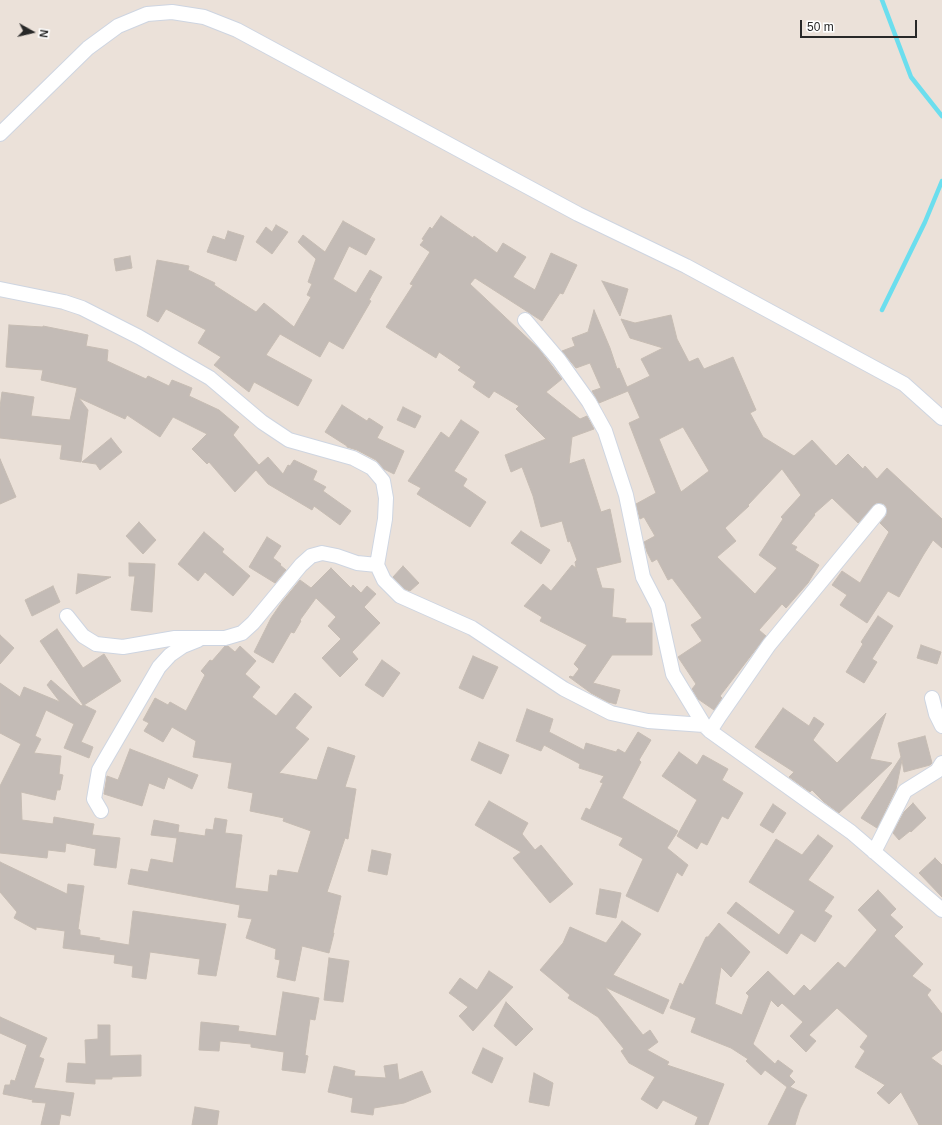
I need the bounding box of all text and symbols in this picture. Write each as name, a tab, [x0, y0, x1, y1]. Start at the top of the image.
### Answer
north arrow	[12, 12, 52, 52]
scale bar	[802, 12, 919, 38]
text: 50 m	[807, 20, 834, 34]
text: N	[37, 29, 50, 38]

